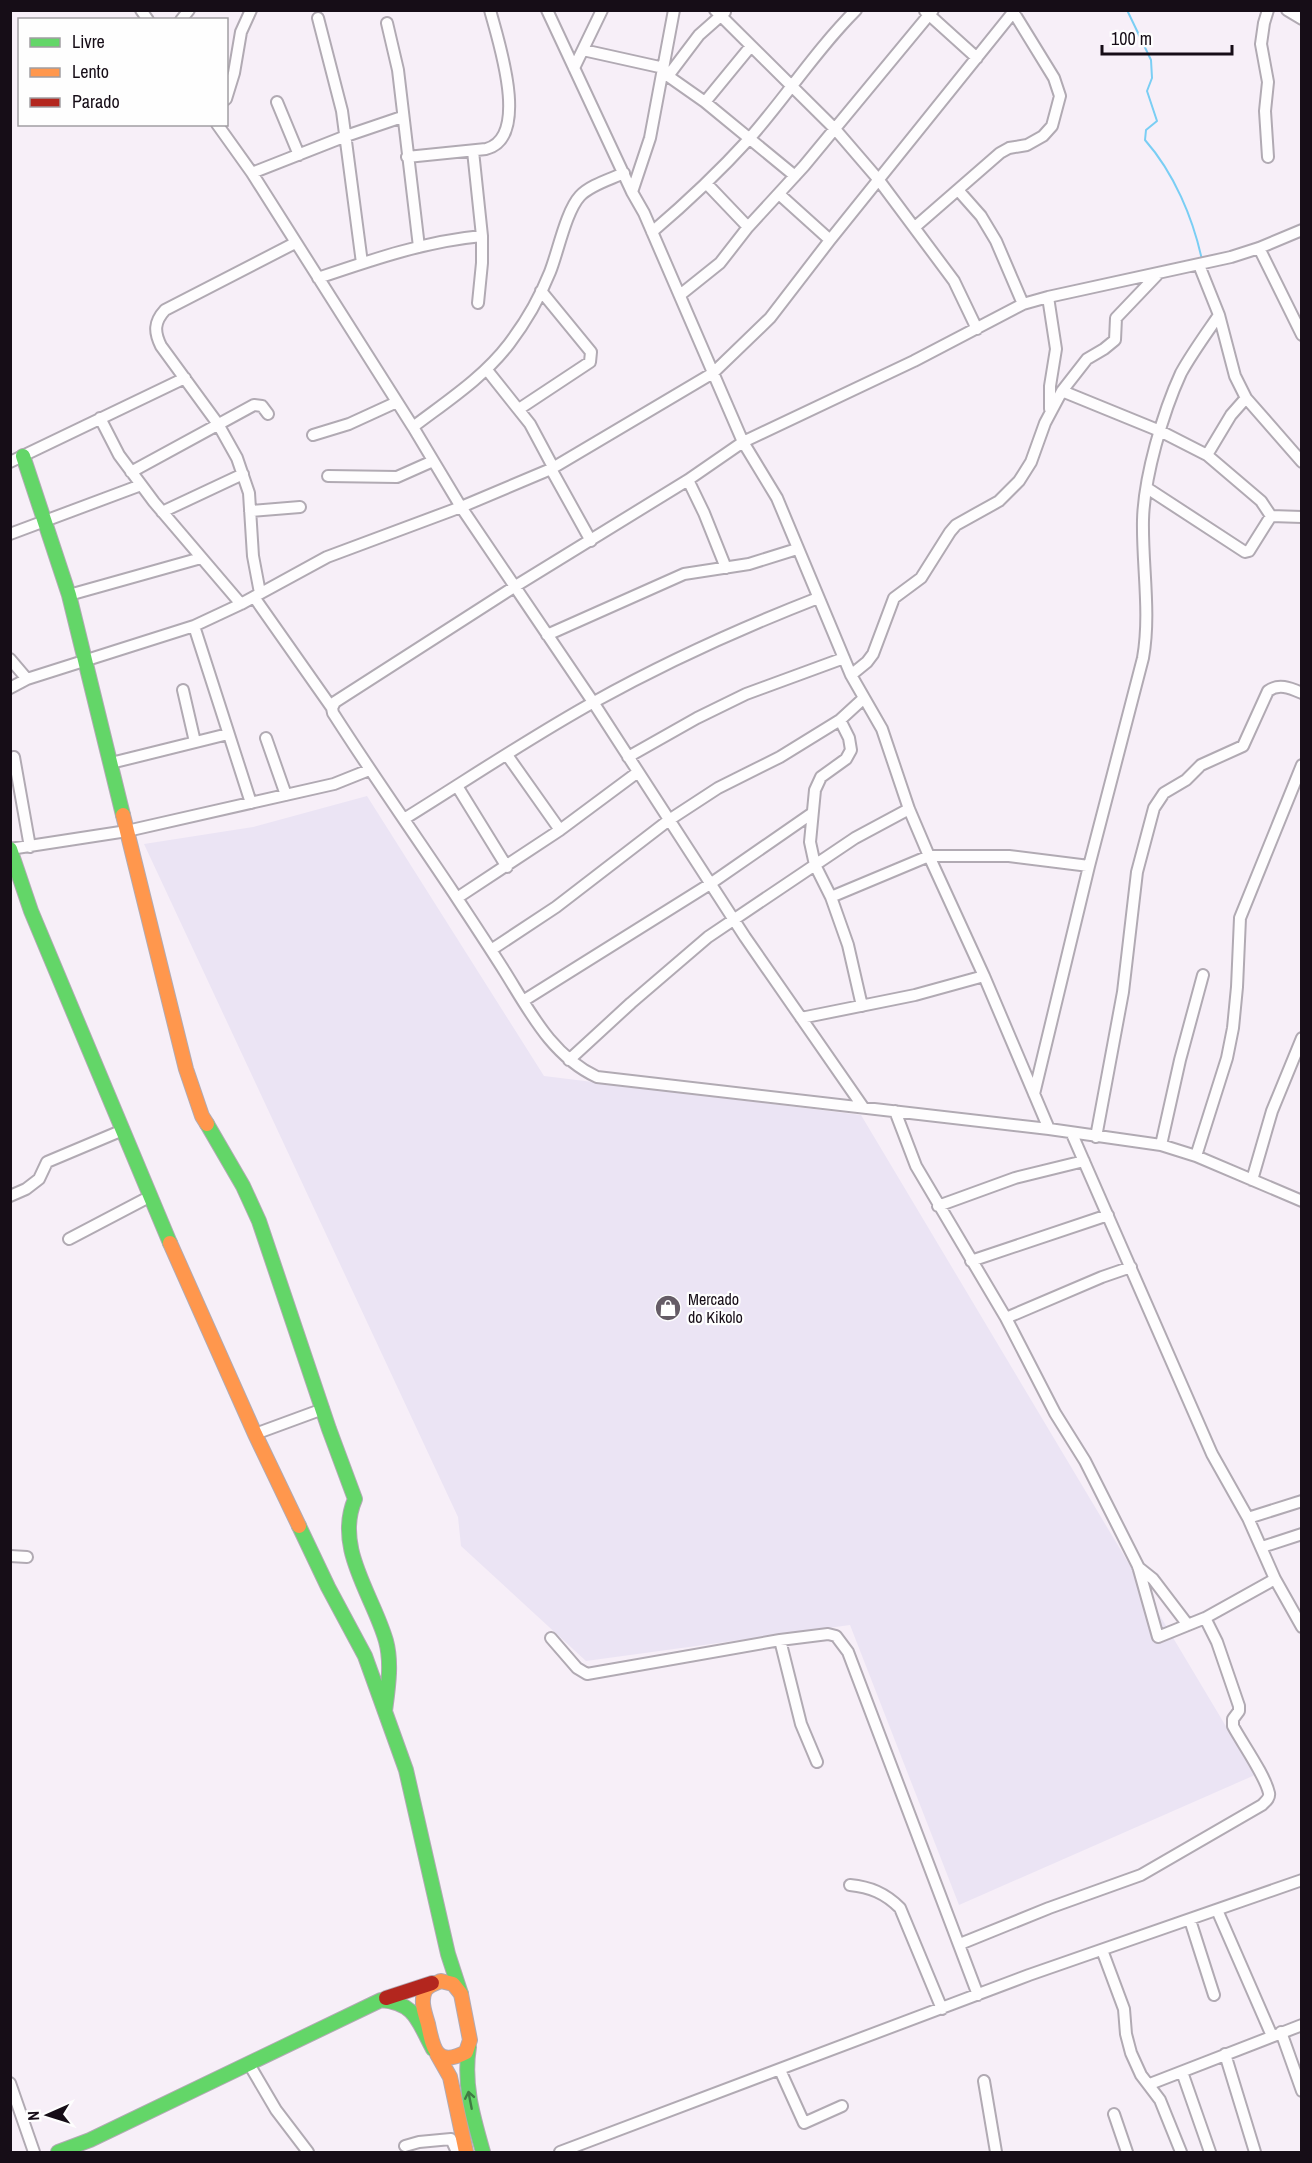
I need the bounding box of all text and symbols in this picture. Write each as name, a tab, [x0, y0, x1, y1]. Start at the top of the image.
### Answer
legend	[18, 18, 228, 126]
scale bar	[1102, 18, 1232, 56]
text: 100 m	[1111, 26, 1152, 51]
text: Livre	[72, 29, 105, 54]
text: Lento	[72, 59, 109, 84]
text: Parado	[72, 89, 120, 114]
place label: Mercado do Kikolo	[688, 1288, 743, 1328]
shop icon: Mercado do Kikolo	[653, 1293, 683, 1323]
north arrow	[18, 2085, 78, 2145]
one-way arrow	[464, 2090, 475, 2110]
text: N	[22, 2110, 44, 2121]

